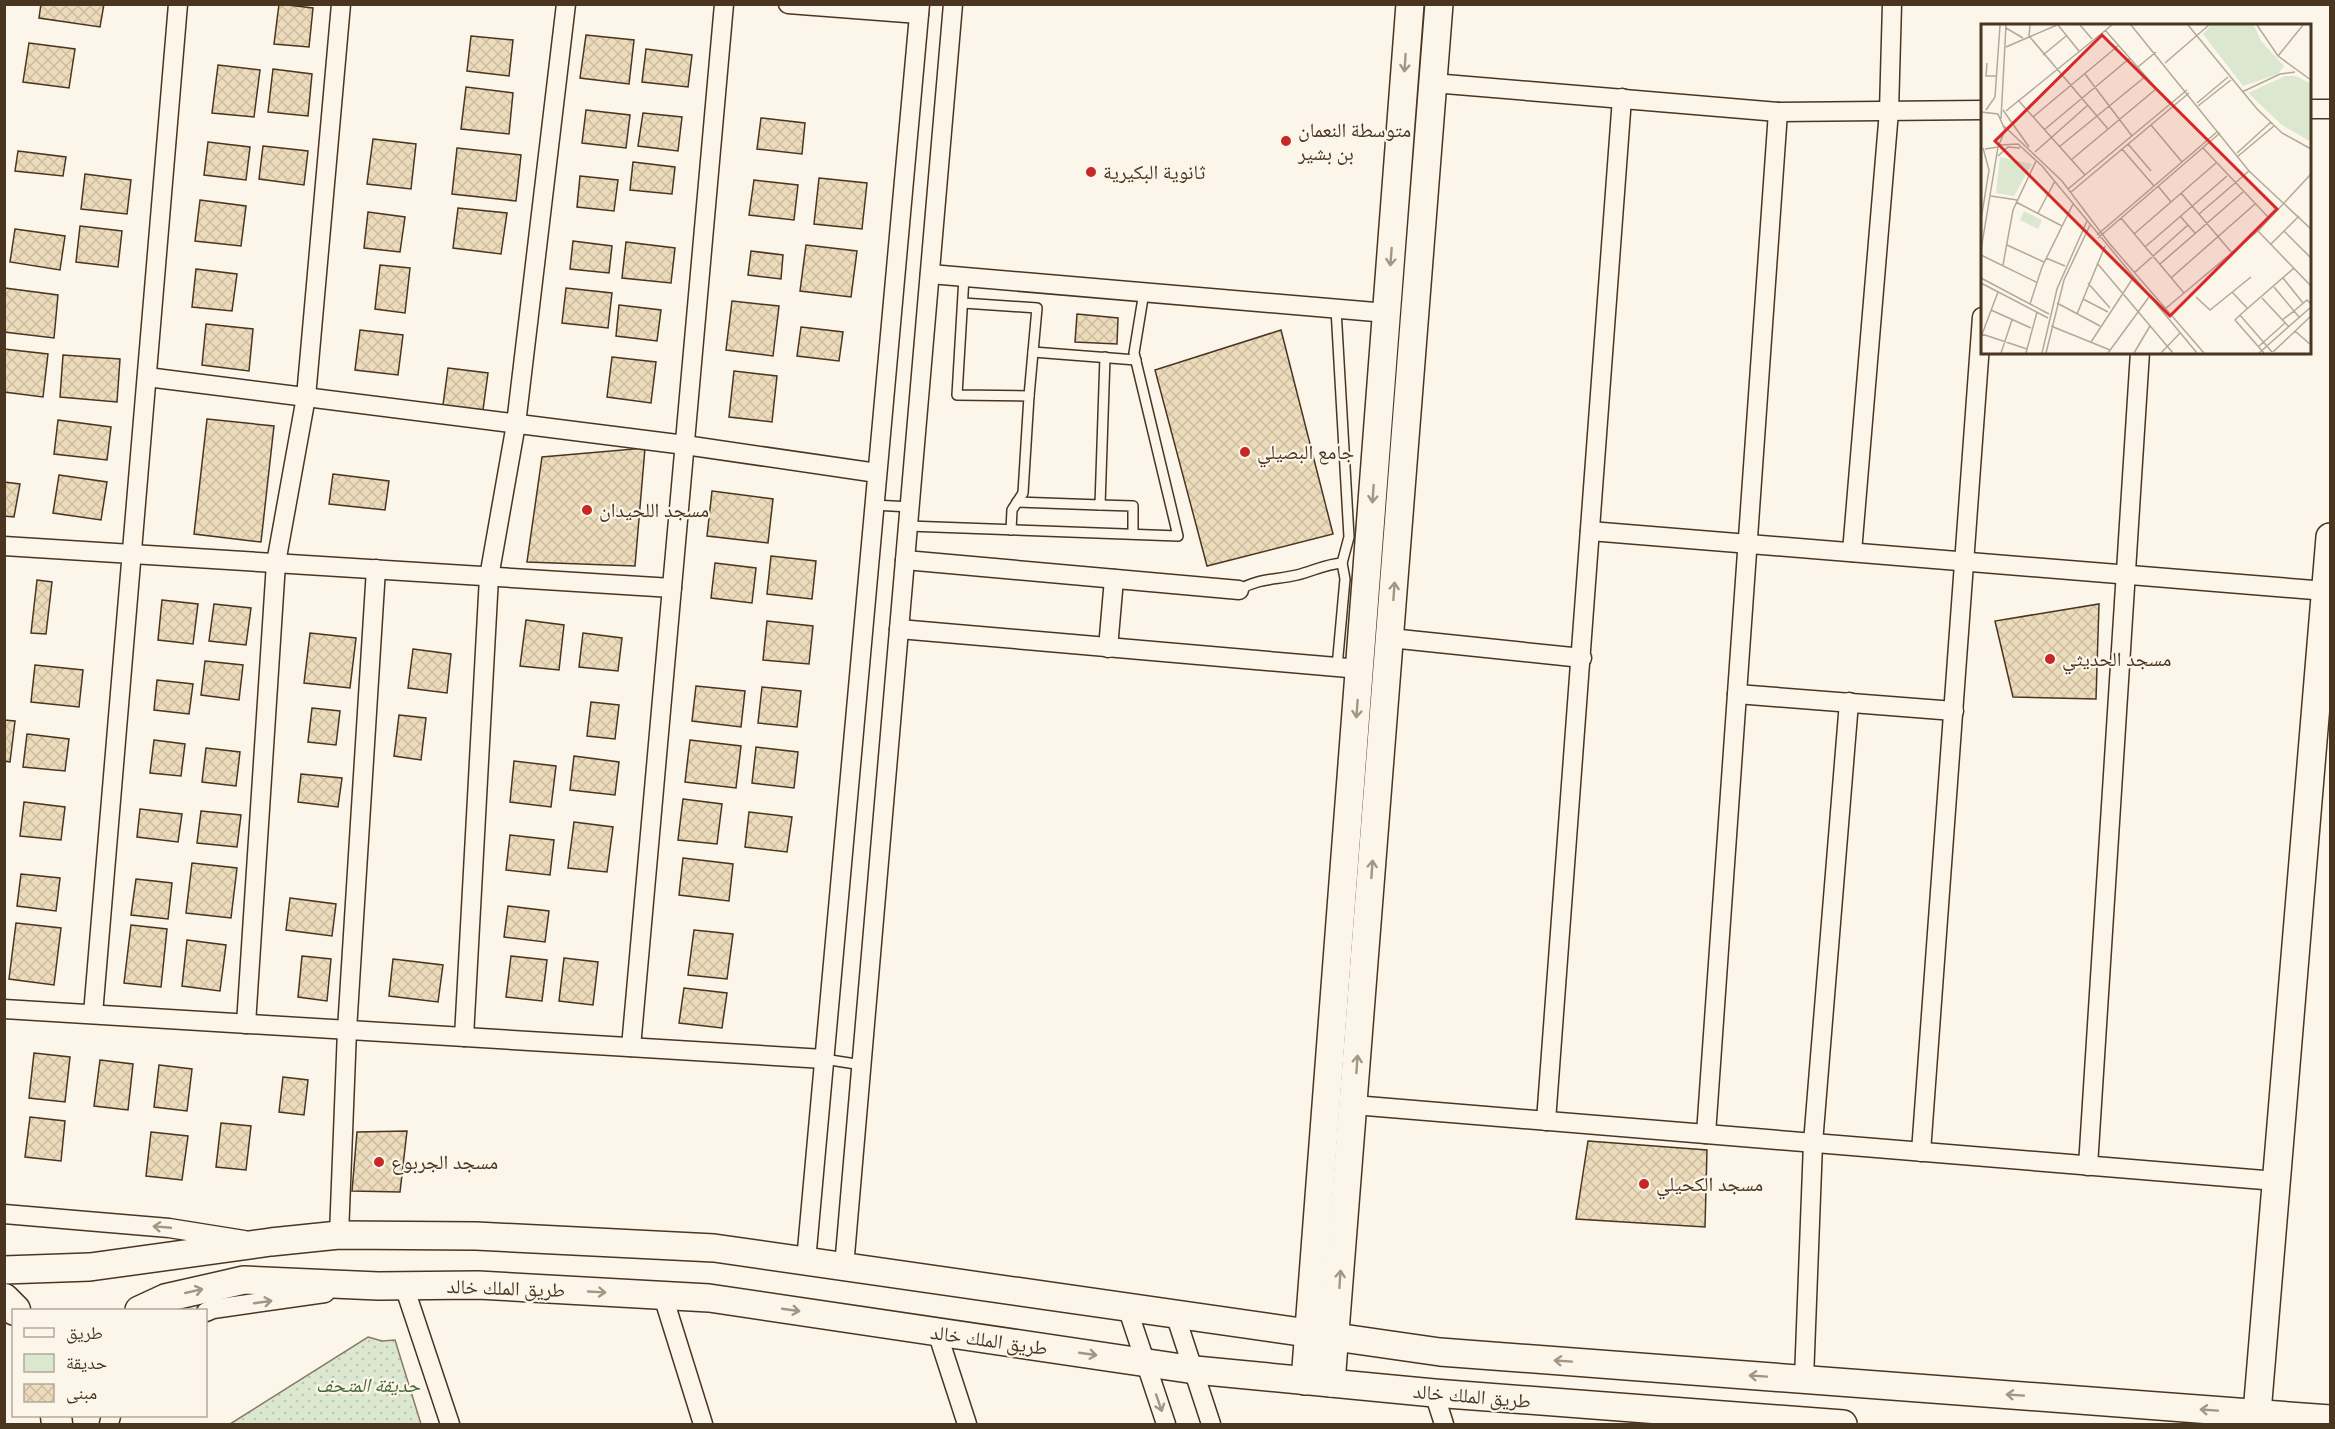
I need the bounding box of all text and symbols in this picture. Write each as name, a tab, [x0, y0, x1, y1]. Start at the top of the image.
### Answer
inset map	[1981, 24, 2311, 354]
one-way arrow	[1400, 52, 1411, 72]
place label: متوسطة النعمان بن بشير	[1297, 118, 1411, 165]
marker: متوسطة النعمان بن بشير	[1279, 134, 1293, 148]
place label: ثانوية البكيرية	[1103, 160, 1206, 184]
marker: ثانوية البكيرية	[1084, 165, 1098, 179]
one-way arrow	[1385, 247, 1396, 267]
place label: جامع البصيلي	[1257, 440, 1354, 468]
marker: جامع البصيلي	[1238, 445, 1252, 459]
one-way arrow	[1367, 483, 1378, 503]
place label: مسجد اللحيدان	[599, 498, 709, 522]
marker: مسجد اللحيدان	[580, 503, 594, 517]
one-way arrow	[1388, 582, 1399, 602]
place label: مسجد الحديثي	[2062, 647, 2171, 675]
marker: مسجد الحديثي	[2043, 652, 2057, 666]
one-way arrow	[1351, 699, 1362, 719]
one-way arrow	[1367, 860, 1378, 880]
one-way arrow	[1352, 1054, 1363, 1074]
place label: مسجد الجربوع	[391, 1150, 498, 1175]
marker: مسجد الجربوع	[372, 1155, 386, 1169]
place label: مسجد الكحيلي	[1656, 1172, 1763, 1200]
marker: مسجد الكحيلي	[1637, 1177, 1651, 1191]
one-way arrow	[152, 1221, 172, 1232]
one-way arrow	[1335, 1270, 1346, 1290]
street label: طريق الملك خالد	[446, 1274, 566, 1302]
one-way arrow	[184, 1285, 203, 1297]
one-way arrow	[586, 1287, 606, 1298]
one-way arrow	[252, 1296, 272, 1307]
one-way arrow	[780, 1305, 800, 1316]
legend	[12, 1309, 207, 1417]
street label: طريق الملك خالد	[929, 1320, 1049, 1360]
text: طريق	[66, 1322, 103, 1344]
one-way arrow	[1077, 1349, 1097, 1360]
text: حديقة	[66, 1352, 107, 1374]
one-way arrow	[1554, 1356, 1574, 1367]
one-way arrow	[1748, 1370, 1768, 1381]
park label: حديقة المتحف	[316, 1373, 420, 1397]
street label: طريق الملك خالد	[1412, 1379, 1532, 1413]
text: مبنى	[66, 1382, 97, 1404]
one-way arrow	[2005, 1389, 2025, 1400]
one-way arrow	[1154, 1393, 1165, 1412]
one-way arrow	[2200, 1404, 2220, 1415]

